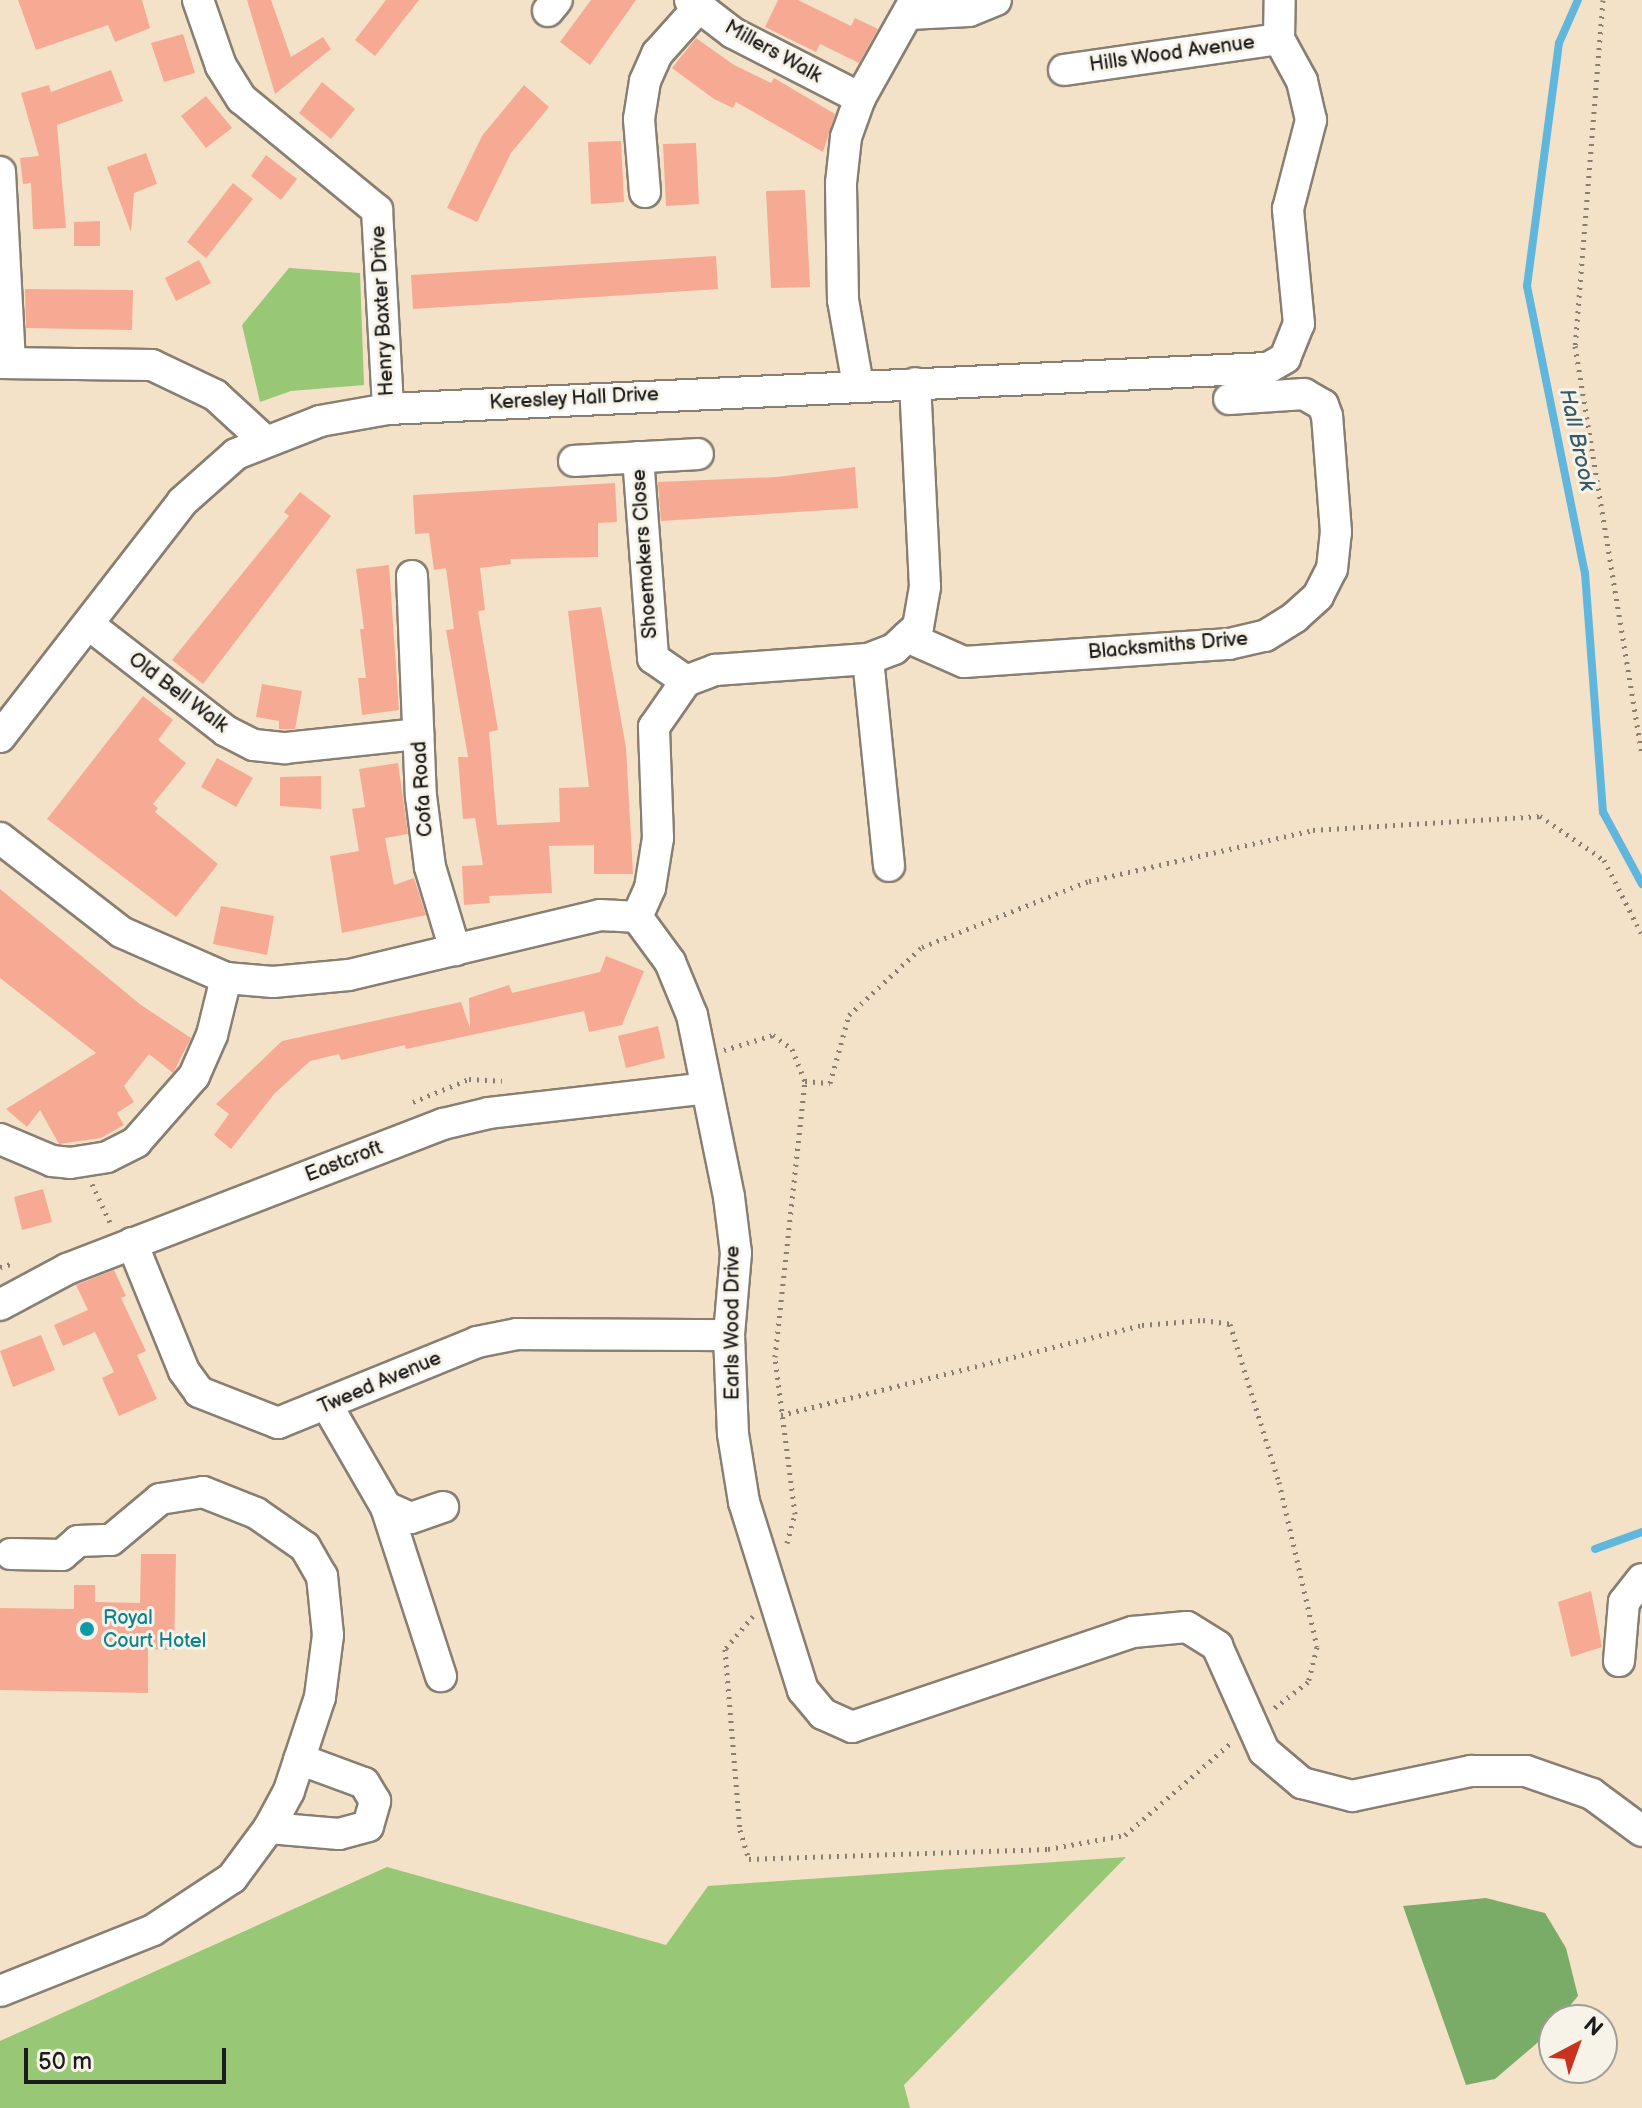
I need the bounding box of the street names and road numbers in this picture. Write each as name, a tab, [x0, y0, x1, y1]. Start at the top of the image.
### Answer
street label: Millers Walk	[720, 15, 826, 89]
street label: Hills Wood Avenue	[1087, 30, 1257, 78]
street label: Henry Baxter Drive	[367, 225, 399, 397]
street label: Keresley Hall Drive	[488, 383, 660, 415]
street label: Shoemakers Close	[627, 468, 663, 640]
street label: Blacksmiths Drive	[1087, 627, 1249, 665]
street label: Old Bell Walk	[123, 648, 233, 738]
street label: Cofa Road	[408, 740, 438, 838]
street label: Eastcroft	[302, 1136, 386, 1188]
street label: Earls Wood Drive	[721, 1245, 745, 1401]
street label: Tweed Avenue	[315, 1346, 445, 1420]

